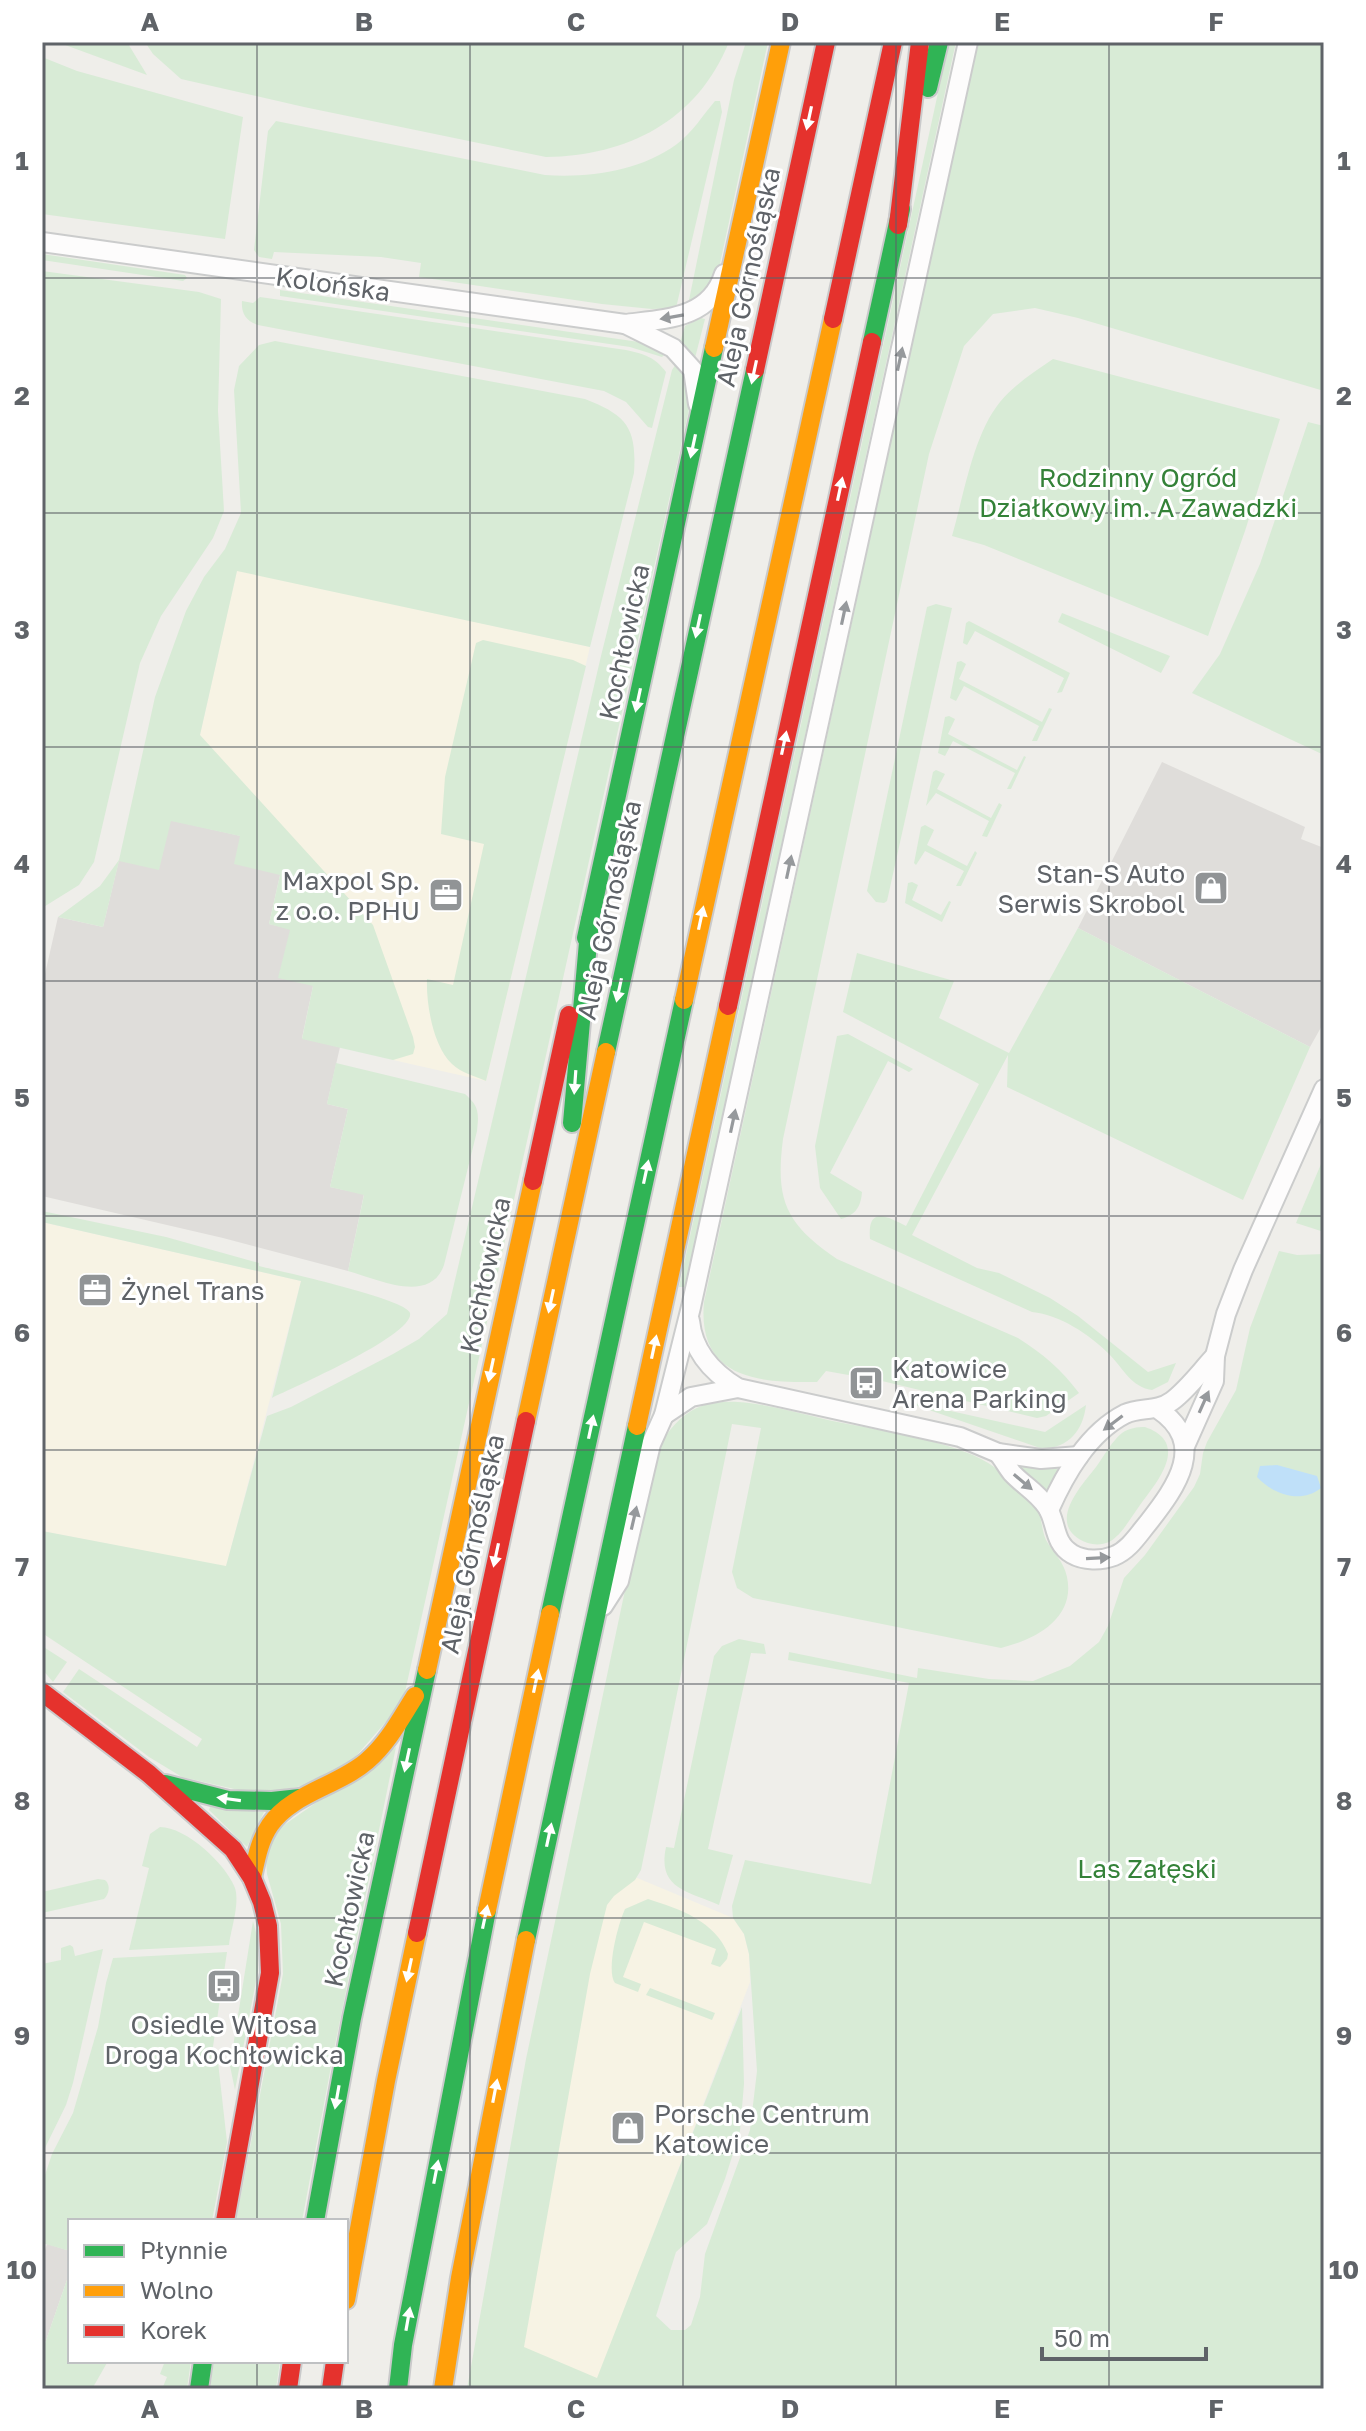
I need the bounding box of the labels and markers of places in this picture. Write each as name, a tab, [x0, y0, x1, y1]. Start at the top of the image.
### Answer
place label: Stan-S Auto Serwis Skrobol	[998, 858, 1185, 919]
place label: Maxpol Sp. z o.o. PPHU	[276, 865, 420, 926]
shop icon: Stan-S Auto Serwis Skrobol	[1192, 869, 1230, 907]
office icon: Maxpol Sp. z o.o. PPHU	[427, 876, 465, 914]
office icon: Żynel Trans	[76, 1271, 114, 1309]
place label: Żynel Trans	[121, 1275, 265, 1306]
place label: Katowice Arena Parking	[892, 1353, 1067, 1414]
bus stop icon: Katowice Arena Parking	[847, 1364, 885, 1402]
bus stop icon: Osiedle Witosa Droga Kochłowicka	[205, 1967, 243, 2005]
place label: Osiedle Witosa Droga Kochłowicka	[104, 2009, 344, 2070]
place label: Porsche Centrum Katowice	[654, 2098, 870, 2159]
shop icon: Porsche Centrum Katowice	[609, 2109, 647, 2147]

